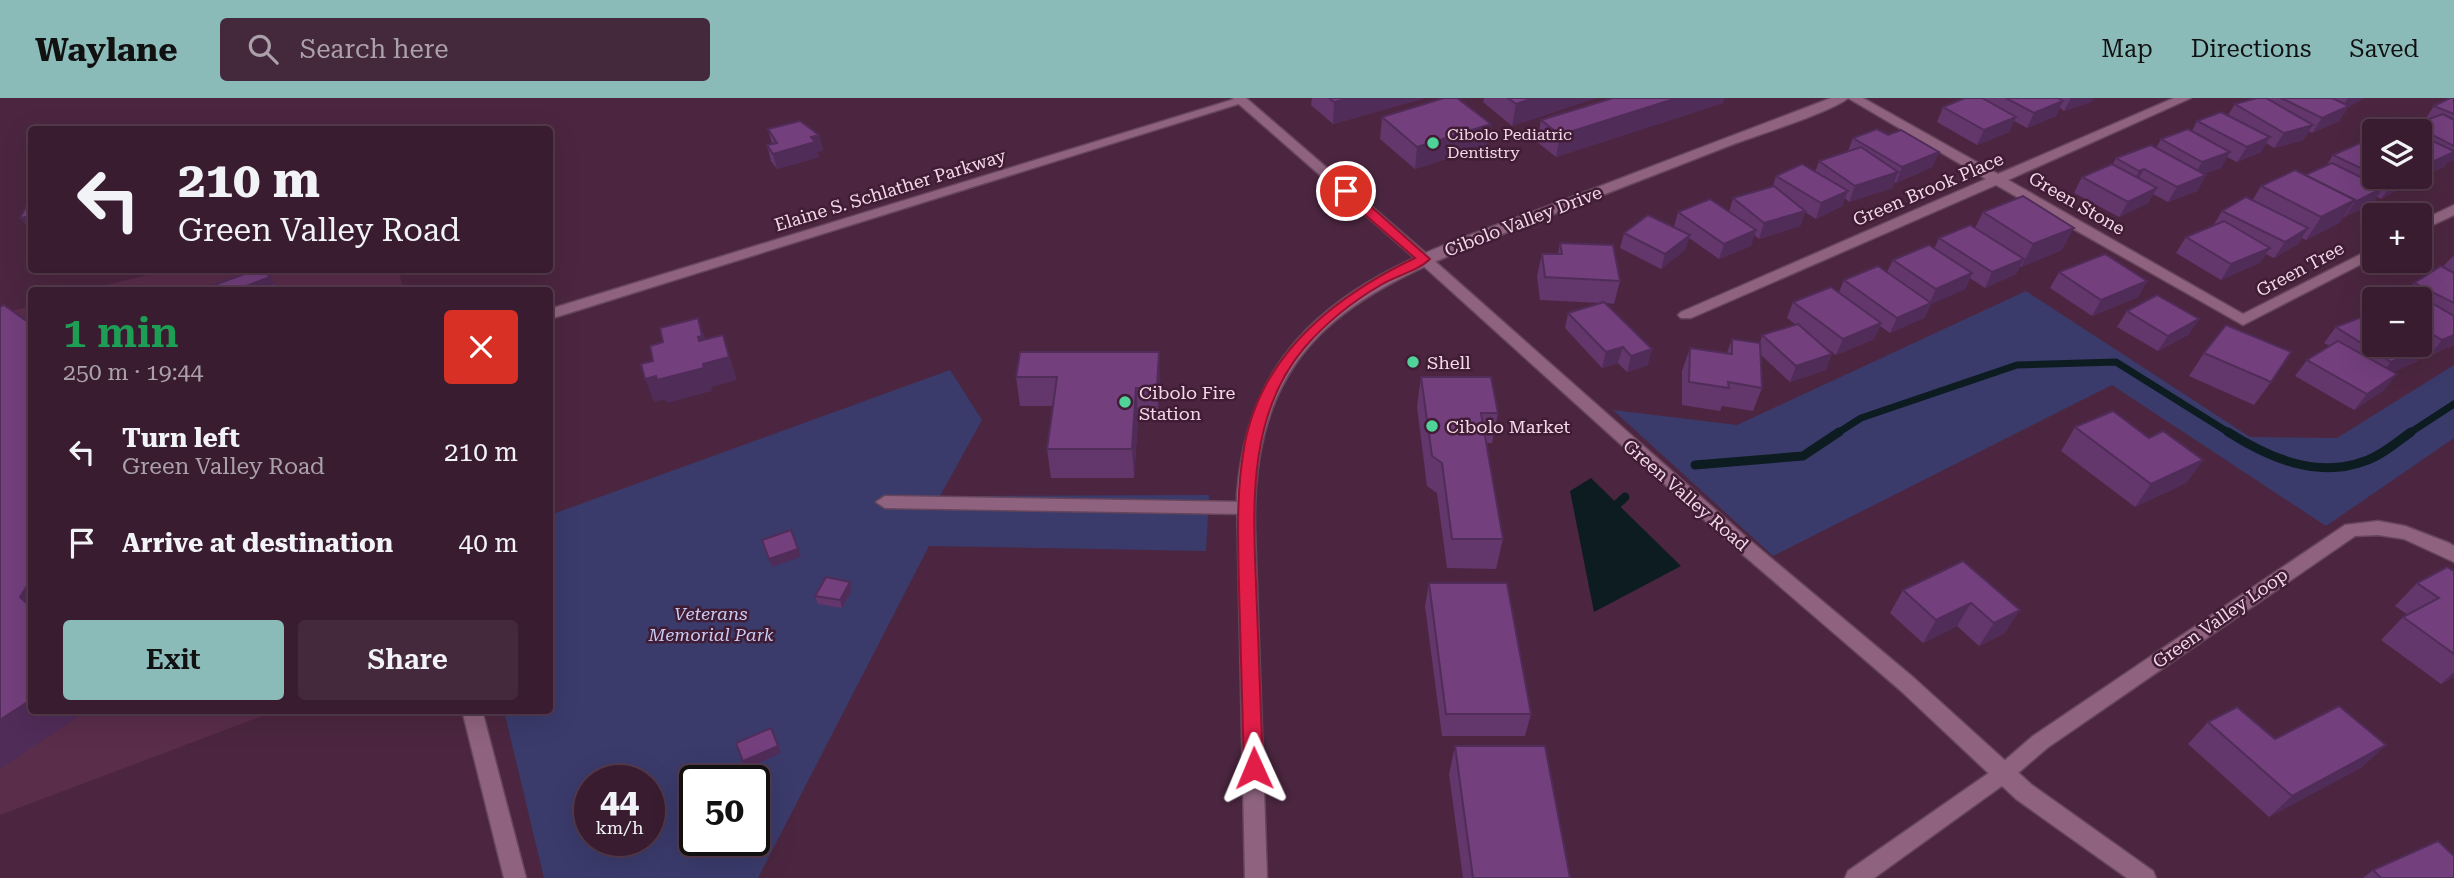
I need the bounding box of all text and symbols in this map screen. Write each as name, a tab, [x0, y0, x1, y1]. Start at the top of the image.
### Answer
search box	[220, 18, 710, 81]
text: Waylane	[35, 30, 178, 69]
icon: search	[244, 30, 282, 68]
text: Search here	[300, 34, 449, 64]
text: Map	[2101, 35, 2153, 63]
text: Directions	[2191, 35, 2311, 63]
text: Saved	[2349, 35, 2419, 63]
map controls	[2362, 119, 2432, 357]
button: layers	[2362, 119, 2432, 189]
place label: Cibolo Pediatric Dentistry	[1447, 125, 1572, 162]
marker: Cibolo Pediatric Dentistry	[1425, 135, 1441, 151]
street label: Elaine S. Schlather Parkway	[772, 145, 1009, 235]
street label: Green Brook Place	[1850, 148, 2006, 230]
text: 210 m	[178, 152, 320, 209]
icon: left	[63, 154, 154, 245]
pin	[1316, 161, 1376, 221]
street label: Green Stone	[2025, 167, 2129, 239]
icon: arrive	[1327, 172, 1365, 210]
street label: Cibolo Valley Drive	[1441, 181, 1605, 261]
button: +	[2362, 203, 2432, 273]
text: Green Valley Road	[178, 211, 460, 249]
street label: Green Tree	[2253, 237, 2348, 301]
button: −	[2362, 287, 2432, 357]
text: 1 min	[63, 308, 179, 357]
button: close	[444, 310, 518, 384]
place label: Shell	[1427, 352, 1471, 373]
marker: Shell	[1405, 354, 1421, 370]
text: 250 m · 19:44	[63, 359, 203, 386]
place label: Cibolo Fire Station	[1139, 382, 1235, 424]
marker: Cibolo Fire Station	[1117, 394, 1133, 410]
place label: Cibolo Market	[1446, 416, 1571, 437]
marker: Cibolo Market	[1424, 418, 1440, 434]
text: Turn left	[122, 423, 240, 453]
icon: left	[63, 433, 101, 471]
street label: Green Valley Road	[1619, 435, 1753, 555]
text: 210 m	[444, 437, 518, 467]
text: Green Valley Road	[122, 453, 325, 480]
icon: arrive	[63, 524, 101, 562]
text: Arrive at destination	[122, 528, 393, 558]
text: 40 m	[459, 528, 518, 558]
street label: Green Valley Loop	[2149, 564, 2291, 672]
park label: Veterans Memorial Park	[647, 603, 774, 645]
button: Exit	[63, 620, 284, 700]
button: Share	[298, 620, 518, 700]
position arrow	[1217, 731, 1291, 805]
speed limit sign: 50	[679, 765, 770, 856]
text: 44	[600, 781, 639, 822]
text: km/h	[595, 817, 644, 838]

